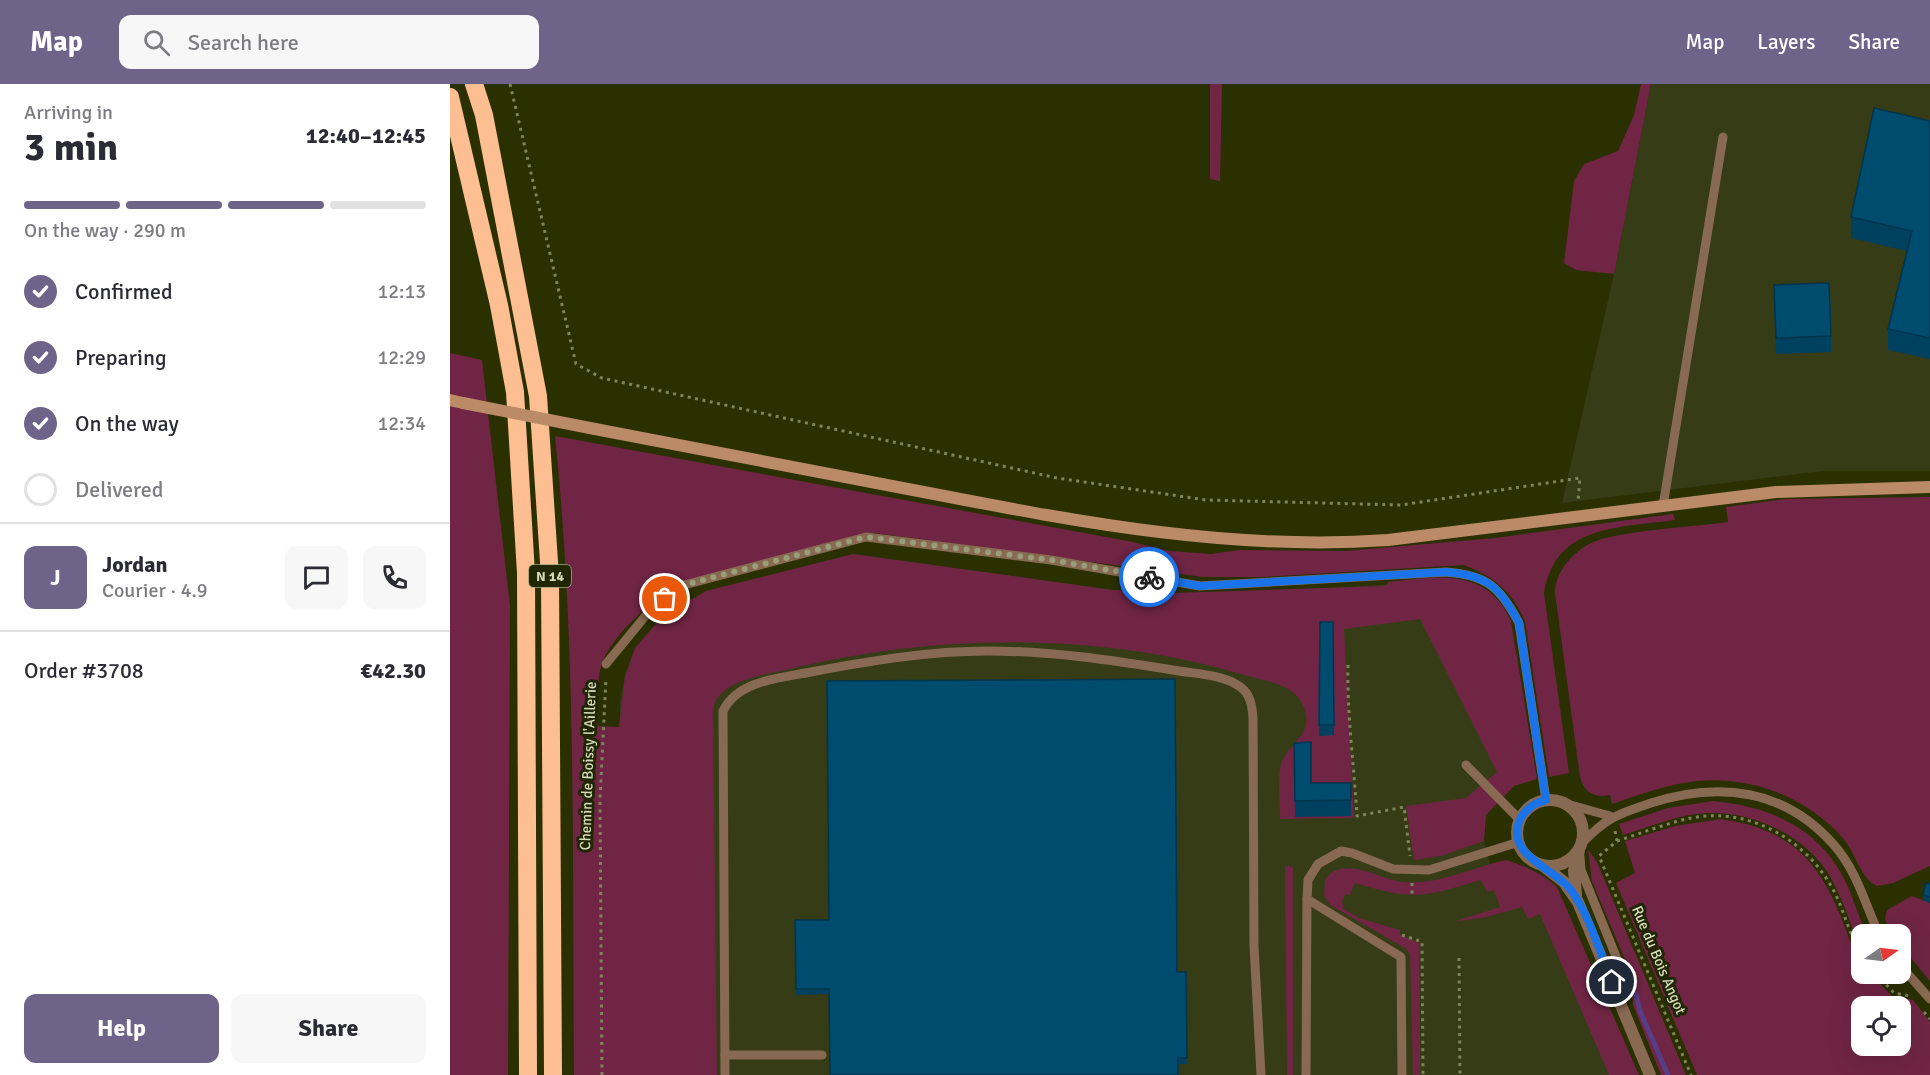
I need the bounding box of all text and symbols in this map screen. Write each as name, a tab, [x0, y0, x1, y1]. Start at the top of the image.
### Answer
search box	[119, 15, 539, 69]
text: Map	[30, 25, 83, 59]
icon: search	[140, 26, 173, 59]
text: Search here	[188, 29, 299, 56]
text: Map	[1686, 29, 1724, 55]
text: Layers	[1757, 29, 1815, 55]
text: Share	[1848, 29, 1900, 55]
text: Arriving in	[24, 100, 113, 125]
text: 12:40–12:45	[306, 122, 426, 149]
text: 3 min	[24, 123, 118, 171]
text: On the way · 290 m	[24, 218, 186, 243]
icon: check	[24, 275, 57, 308]
text: Confirmed	[75, 278, 173, 305]
text: 12:13	[377, 279, 426, 304]
icon: check	[24, 341, 57, 374]
text: Preparing	[75, 344, 167, 371]
text: 12:29	[377, 345, 426, 370]
icon: check	[24, 407, 57, 440]
text: On the way	[75, 410, 179, 437]
text: 12:34	[377, 411, 426, 436]
text: Delivered	[75, 476, 163, 503]
button: chat	[285, 546, 348, 609]
button: phone	[363, 546, 426, 609]
courier	[1119, 547, 1179, 607]
text: Jordan	[102, 551, 168, 578]
icon: bike	[1133, 561, 1166, 594]
text: J	[50, 564, 61, 591]
road number: N 14	[529, 565, 571, 587]
pin	[639, 573, 690, 624]
text: Courier · 4.9	[102, 578, 208, 603]
icon: bag	[648, 582, 681, 615]
text: Order #3708	[24, 657, 144, 684]
text: €42.30	[360, 657, 426, 684]
street label: Chemin de Boissy l'Aillerie	[576, 681, 600, 851]
street label: Rue du Bois Angot	[1628, 903, 1690, 1017]
north arrow	[1851, 924, 1911, 984]
map controls	[1851, 924, 1911, 1056]
pin	[1586, 956, 1637, 1007]
icon: home	[1595, 965, 1628, 998]
button: Help	[24, 994, 219, 1063]
button: Share	[231, 994, 426, 1063]
button: locate	[1851, 996, 1911, 1056]

